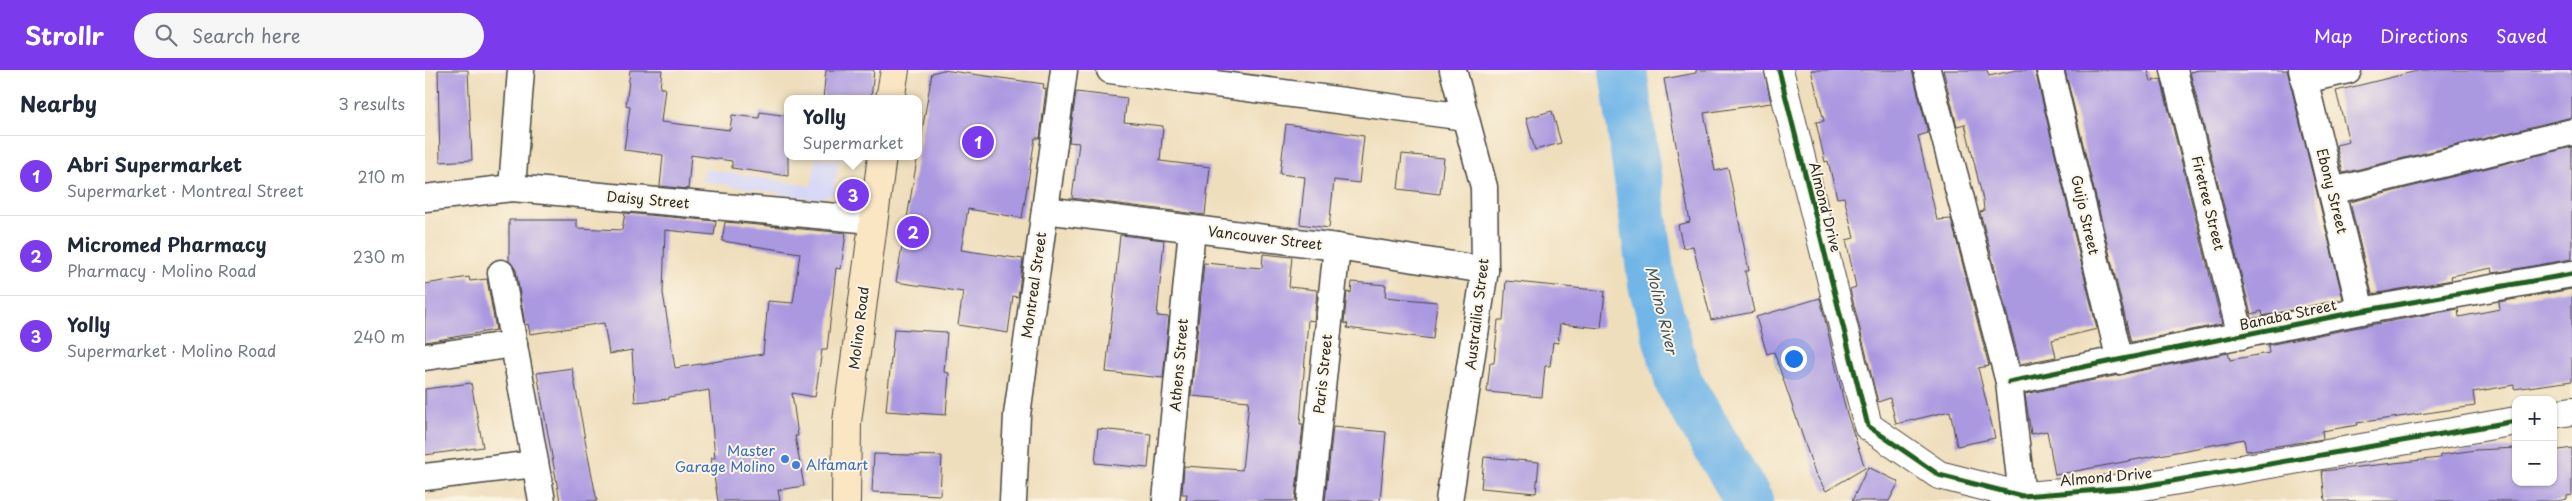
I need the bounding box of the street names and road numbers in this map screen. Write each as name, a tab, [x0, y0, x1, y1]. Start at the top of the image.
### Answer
street label: Ebony Street	[2312, 146, 2353, 236]
street label: Firetree Street	[2187, 153, 2231, 253]
street label: Almond Drive	[1804, 160, 1847, 254]
street label: Guijo Street	[2066, 173, 2105, 257]
street label: Daisy Street	[606, 185, 691, 214]
street label: Vancouver Street	[1207, 220, 1324, 255]
street label: Montreal Street	[1016, 230, 1051, 339]
street label: Austrailia Street	[1459, 257, 1494, 371]
street label: Molino Road	[843, 285, 874, 371]
street label: Banaba Street	[2238, 294, 2339, 335]
street label: Athens Street	[1164, 317, 1193, 412]
street label: Paris Street	[1308, 333, 1337, 415]
street label: Almond Drive	[2059, 462, 2153, 491]

